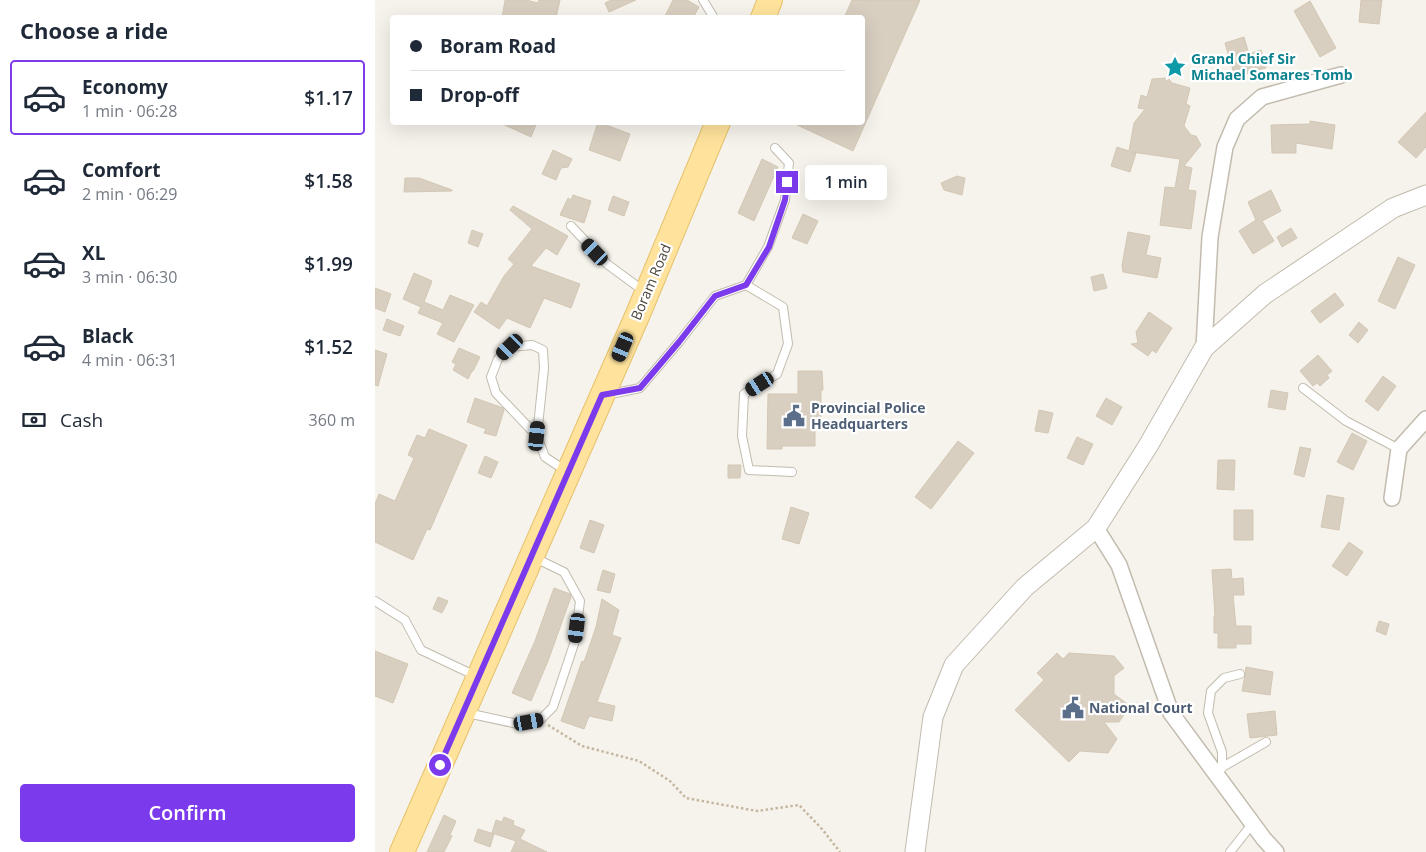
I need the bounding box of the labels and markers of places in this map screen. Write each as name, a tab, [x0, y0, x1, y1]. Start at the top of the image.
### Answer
place label: Grand Chief Sir Michael Somares Tomb	[1191, 49, 1353, 84]
place icon: Grand Chief Sir Michael Somares Tomb	[1162, 54, 1188, 80]
place label: Provincial Police Headquarters	[811, 398, 926, 433]
public building icon: Provincial Police Headquarters	[781, 403, 807, 429]
public building icon: National Court	[1060, 695, 1086, 721]
place label: National Court	[1089, 698, 1193, 717]

